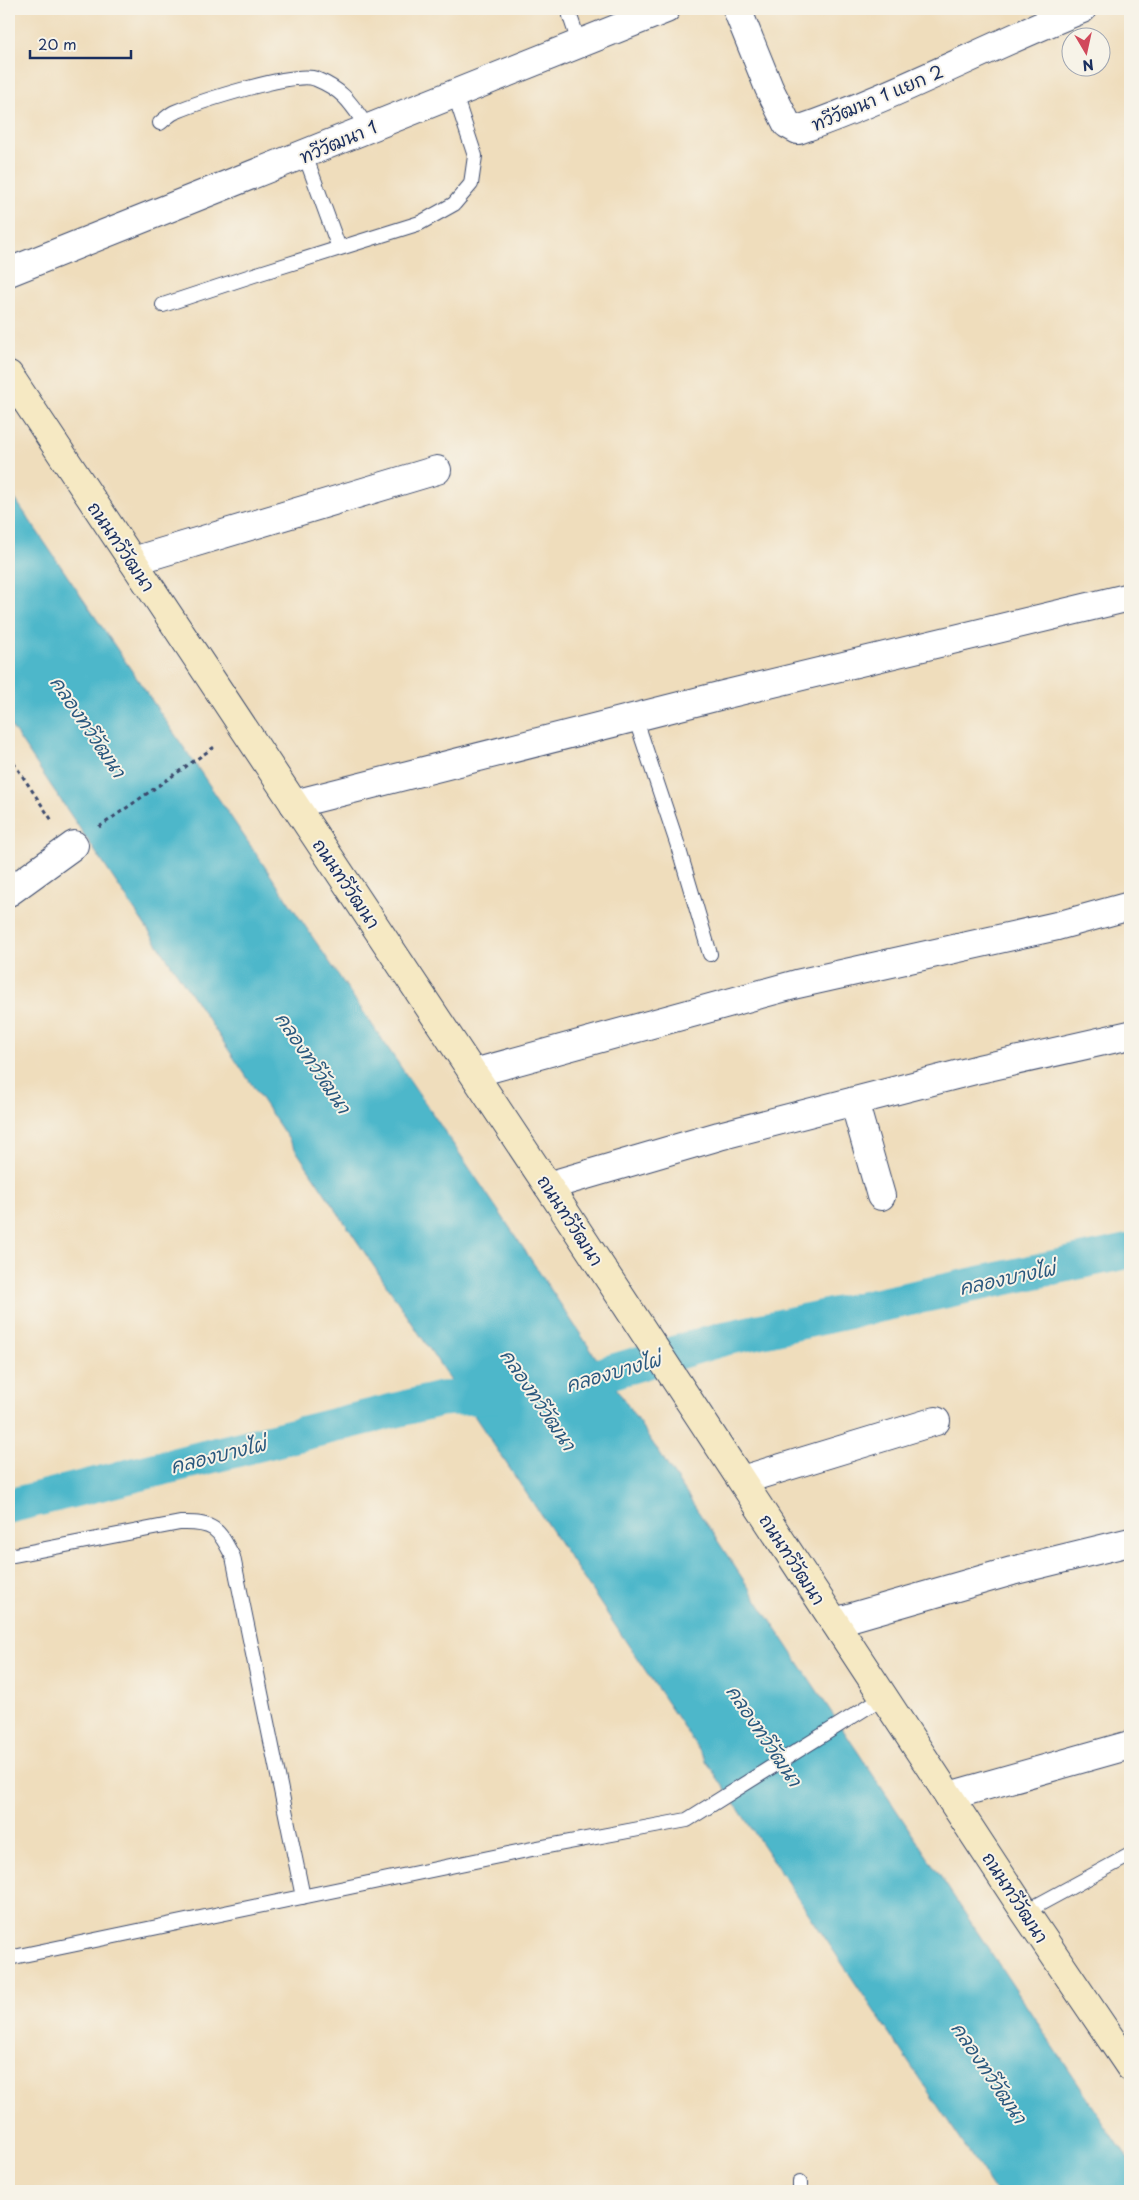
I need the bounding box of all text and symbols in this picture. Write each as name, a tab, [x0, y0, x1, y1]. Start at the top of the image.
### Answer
scale bar	[30, 28, 131, 60]
north arrow	[1062, 28, 1112, 78]
text: 20 m	[38, 32, 77, 55]
text: N	[1081, 54, 1095, 77]
street label: ทวีวัฒนา 1 แยก 2	[807, 57, 947, 137]
street label: ทวีวัฒนา 1	[295, 112, 381, 170]
street label: ถนนทวีวัฒนา	[82, 495, 162, 597]
water label: คลองทวีวัฒนา	[45, 670, 134, 784]
street label: ถนนทวีวัฒนา	[307, 832, 387, 934]
water label: คลองทวีวัฒนา	[270, 1006, 359, 1120]
street label: ถนนทวีวัฒนา	[531, 1169, 611, 1271]
water label: คลองบางไผ่	[956, 1252, 1062, 1301]
water label: คลองทวีวัฒนา	[495, 1343, 584, 1457]
water label: คลองบางไผ่	[562, 1343, 668, 1398]
water label: คลองบางไผ่	[167, 1428, 273, 1479]
street label: ถนนทวีวัฒนา	[753, 1508, 833, 1610]
water label: คลองทวีวัฒนา	[721, 1679, 810, 1793]
street label: ถนนทวีวัฒนา	[976, 1846, 1056, 1948]
water label: คลองทวีวัฒนา	[946, 2016, 1035, 2130]

